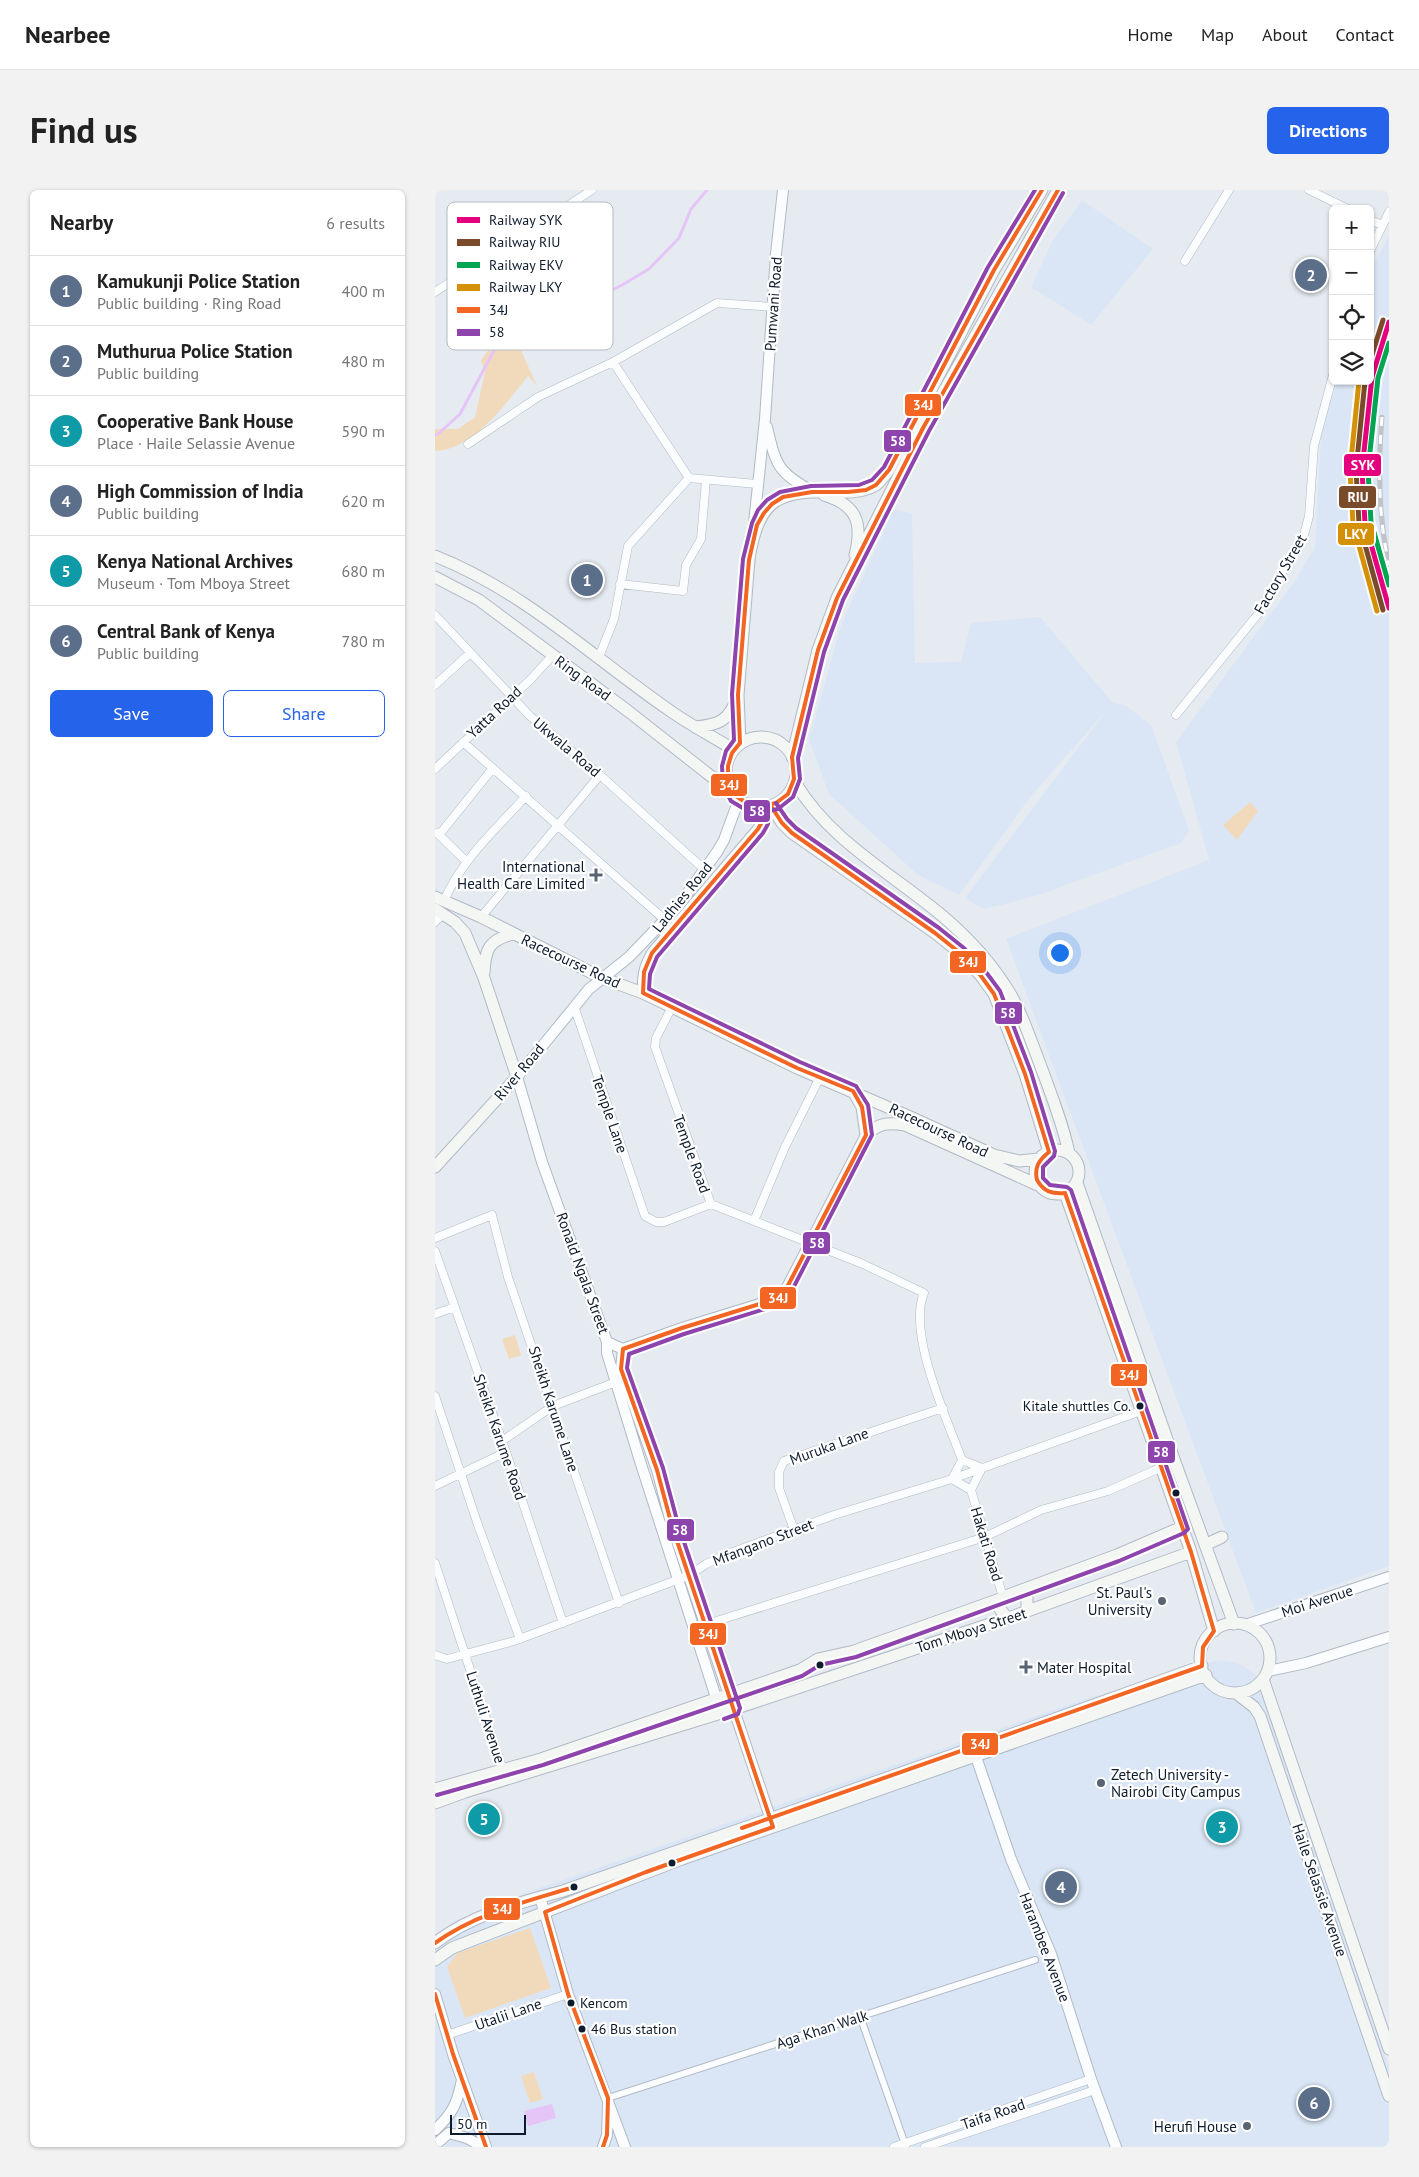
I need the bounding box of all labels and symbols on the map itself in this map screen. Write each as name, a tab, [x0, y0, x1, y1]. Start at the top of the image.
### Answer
legend	[447, 202, 613, 350]
text: Railway SYK	[489, 211, 563, 229]
text: Railway RIU	[489, 233, 561, 251]
text: Railway EKV	[489, 256, 563, 274]
street label: Pumwani Road	[760, 256, 786, 352]
pin: 2	[1295, 256, 1327, 294]
text: Railway LKY	[489, 278, 562, 296]
text: 34J	[489, 301, 508, 319]
text: 58	[489, 323, 504, 341]
line badge: 34J	[904, 393, 942, 417]
text: 34J	[913, 396, 933, 414]
line badge: 58	[883, 429, 912, 453]
text: 58	[890, 432, 906, 450]
line badge: SYK	[1343, 453, 1382, 477]
text: SYK	[1351, 456, 1376, 474]
line badge: RIU	[1338, 485, 1377, 509]
text: RIU	[1347, 488, 1369, 506]
line badge: LKY	[1337, 522, 1375, 546]
text: LKY	[1344, 525, 1369, 543]
street label: Factory Street	[1250, 531, 1310, 617]
pin: 1	[571, 561, 603, 599]
street label: Ring Road	[551, 651, 615, 705]
street label: Yatta Road	[463, 682, 525, 742]
street label: Ukwala Road	[529, 713, 605, 781]
line badge: 34J	[710, 773, 748, 797]
text: 34J	[719, 776, 739, 794]
line badge: 58	[743, 799, 771, 823]
text: 58	[749, 802, 765, 820]
place label: International Health Care Limited	[457, 857, 586, 893]
street label: Ladhies Road	[648, 858, 716, 936]
marker: International Health Care Limited	[589, 868, 603, 882]
street label: Racecourse Road	[518, 930, 624, 992]
your location	[1047, 940, 1073, 966]
line badge: 34J	[949, 950, 987, 974]
text: 34J	[958, 953, 978, 971]
line badge: 58	[994, 1001, 1023, 1025]
text: 58	[1000, 1004, 1016, 1022]
street label: River Road	[490, 1040, 548, 1104]
street label: Temple Lane	[588, 1073, 632, 1155]
street label: Racecourse Road	[886, 1099, 992, 1161]
street label: Temple Road	[669, 1112, 715, 1196]
street label: Ronald Ngala Street	[552, 1210, 614, 1336]
line badge: 58	[802, 1231, 831, 1255]
text: 58	[809, 1234, 825, 1252]
line badge: 34J	[759, 1286, 797, 1310]
text: 34J	[768, 1289, 788, 1307]
street label: Sheikh Karume Lane	[525, 1344, 583, 1474]
line badge: 34J	[1110, 1363, 1148, 1387]
text: 34J	[1119, 1366, 1139, 1384]
street label: Sheikh Karume Road	[470, 1371, 530, 1503]
place label: Kitale shuttles Co.	[1023, 1397, 1131, 1415]
marker: Kitale shuttles Co.	[1135, 1401, 1145, 1411]
street label: Muruka Lane	[787, 1423, 871, 1469]
line badge: 58	[1147, 1440, 1176, 1464]
text: 58	[1153, 1443, 1169, 1461]
unlabelled marker	[1171, 1488, 1181, 1498]
street label: Hakati Road	[967, 1504, 1007, 1584]
street label: Mfangano Street	[710, 1514, 816, 1570]
line badge: 58	[666, 1518, 695, 1542]
text: 58	[672, 1521, 688, 1539]
street label: Moi Avenue	[1279, 1580, 1355, 1622]
place label: St. Paul's University	[1088, 1583, 1152, 1619]
marker: St. Paul's University	[1156, 1595, 1168, 1607]
street label: Tom Mboya Street	[913, 1603, 1029, 1657]
line badge: 34J	[689, 1622, 727, 1646]
text: 34J	[698, 1625, 718, 1643]
place label: Mater Hospital	[1037, 1658, 1132, 1677]
unlabelled marker	[815, 1660, 825, 1670]
marker: Mater Hospital	[1019, 1660, 1033, 1674]
street label: Luthuli Avenue	[462, 1669, 510, 1765]
line badge: 34J	[961, 1732, 999, 1756]
text: 34J	[970, 1735, 990, 1753]
place label: Zetech University - Nairobi City Campus	[1111, 1765, 1240, 1801]
marker: Zetech University - Nairobi City Campus	[1095, 1777, 1107, 1789]
pin: 5	[468, 1800, 500, 1838]
pin: 3	[1206, 1808, 1238, 1846]
street label: Haile Selassie Avenue	[1288, 1821, 1352, 1959]
unlabelled marker	[667, 1858, 677, 1868]
pin: 4	[1045, 1868, 1077, 1906]
unlabelled marker	[569, 1882, 579, 1892]
street label: Harambee Avenue	[1015, 1890, 1075, 2004]
line badge: 34J	[483, 1897, 521, 1921]
text: 34J	[492, 1900, 512, 1918]
street label: Utalii Lane	[472, 1994, 544, 2034]
place label: Kencom	[580, 1994, 628, 2012]
marker: Kencom	[566, 1998, 576, 2008]
street label: Aga Khan Walk	[774, 2005, 871, 2053]
place label: 46 Bus station	[591, 2020, 677, 2038]
marker: 46 Bus station	[577, 2024, 587, 2034]
pin: 6	[1298, 2084, 1330, 2122]
street label: Taifa Road	[959, 2094, 1027, 2134]
scale bar	[450, 2112, 526, 2135]
place label: Herufi House	[1154, 2117, 1237, 2136]
marker: Herufi House	[1241, 2120, 1253, 2132]

